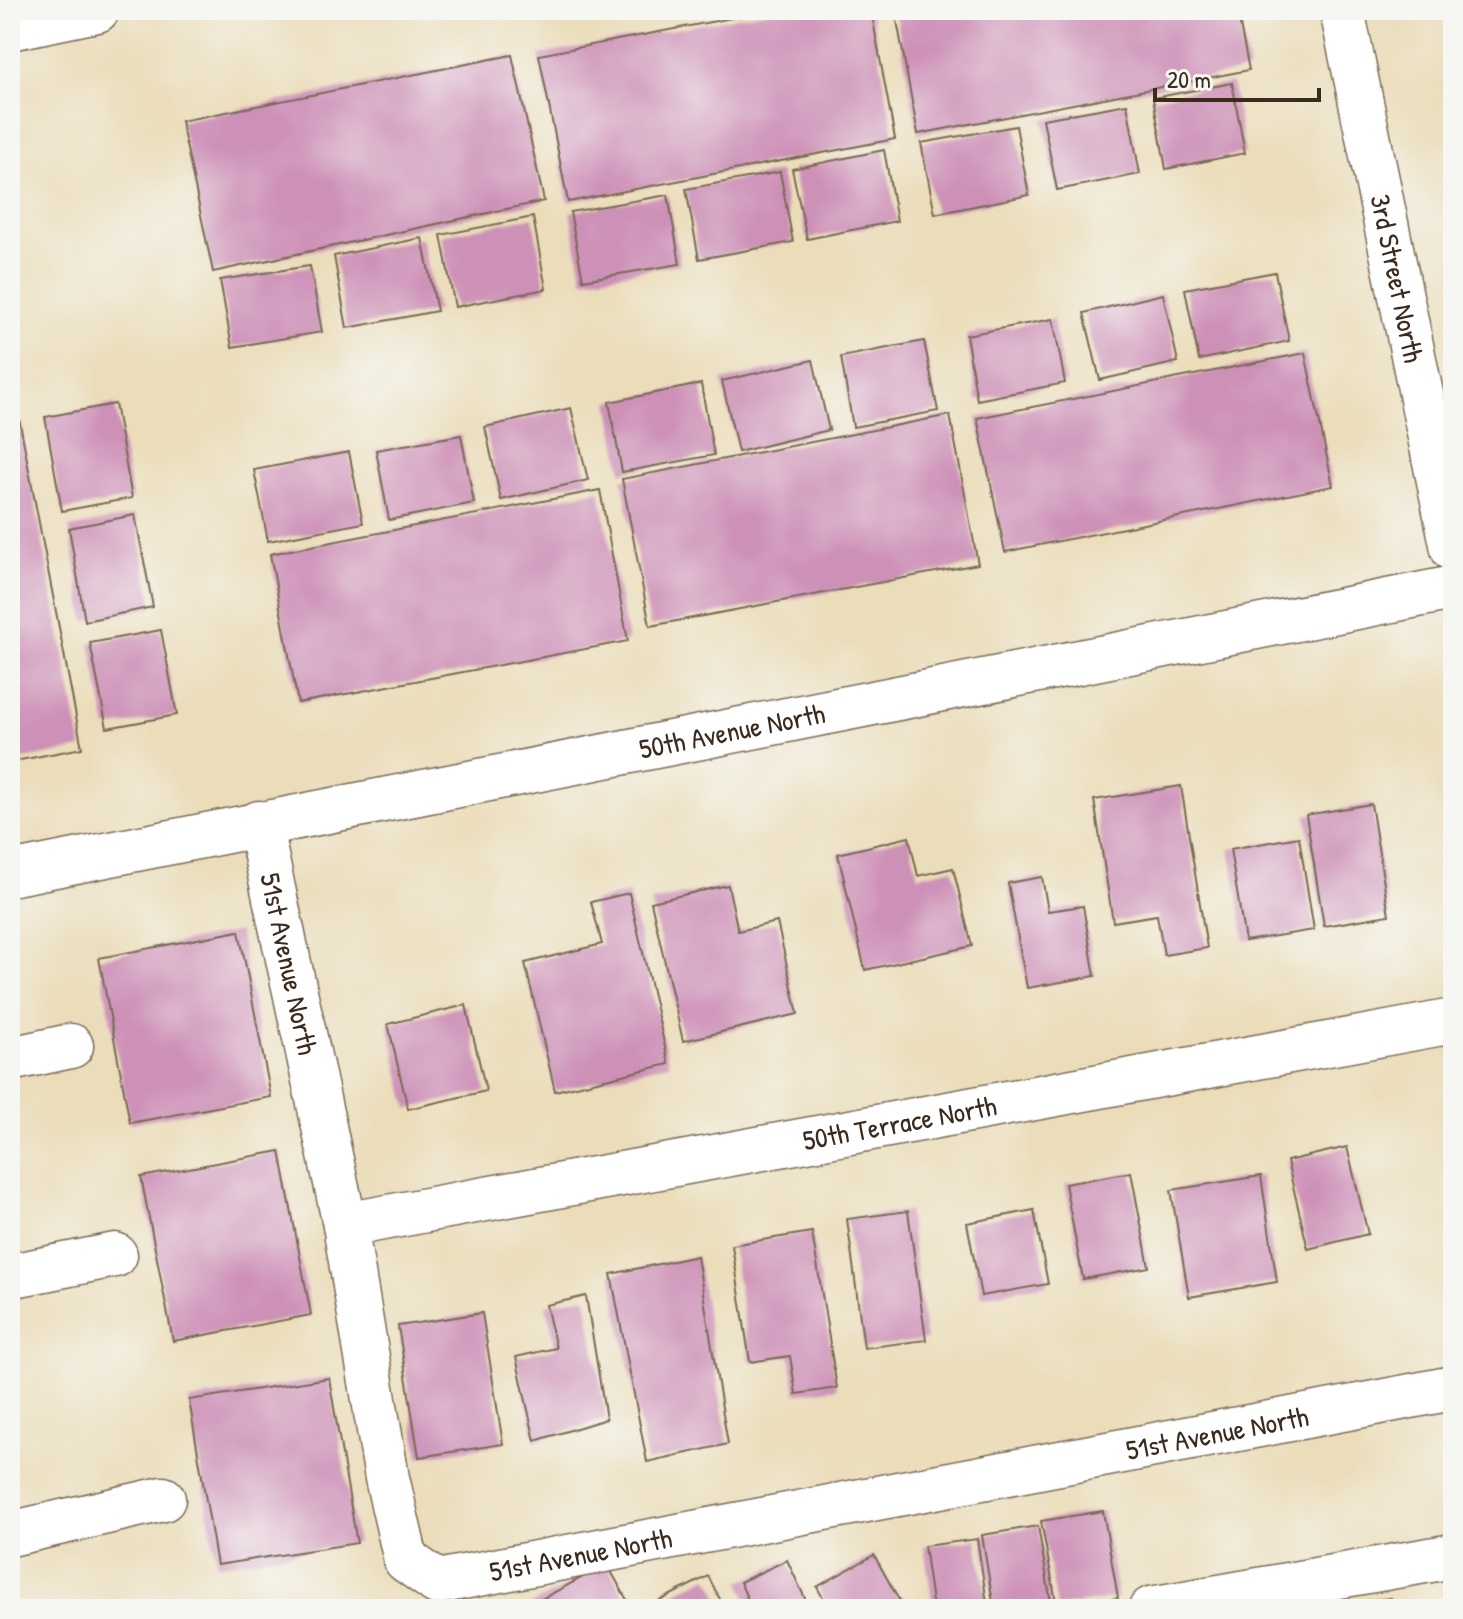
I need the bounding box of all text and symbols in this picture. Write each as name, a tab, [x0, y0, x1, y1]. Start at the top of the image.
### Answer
scale bar	[1155, 52, 1319, 102]
text: 20 m	[1167, 63, 1211, 95]
street label: 3rd Street North	[1361, 191, 1433, 366]
street label: 50th Avenue North	[636, 694, 828, 768]
street label: 51st Avenue North	[251, 869, 327, 1058]
street label: 50th Terrace North	[800, 1086, 1000, 1159]
street label: 51st Avenue North	[1123, 1397, 1312, 1469]
street label: 51st Avenue North	[486, 1519, 675, 1591]

